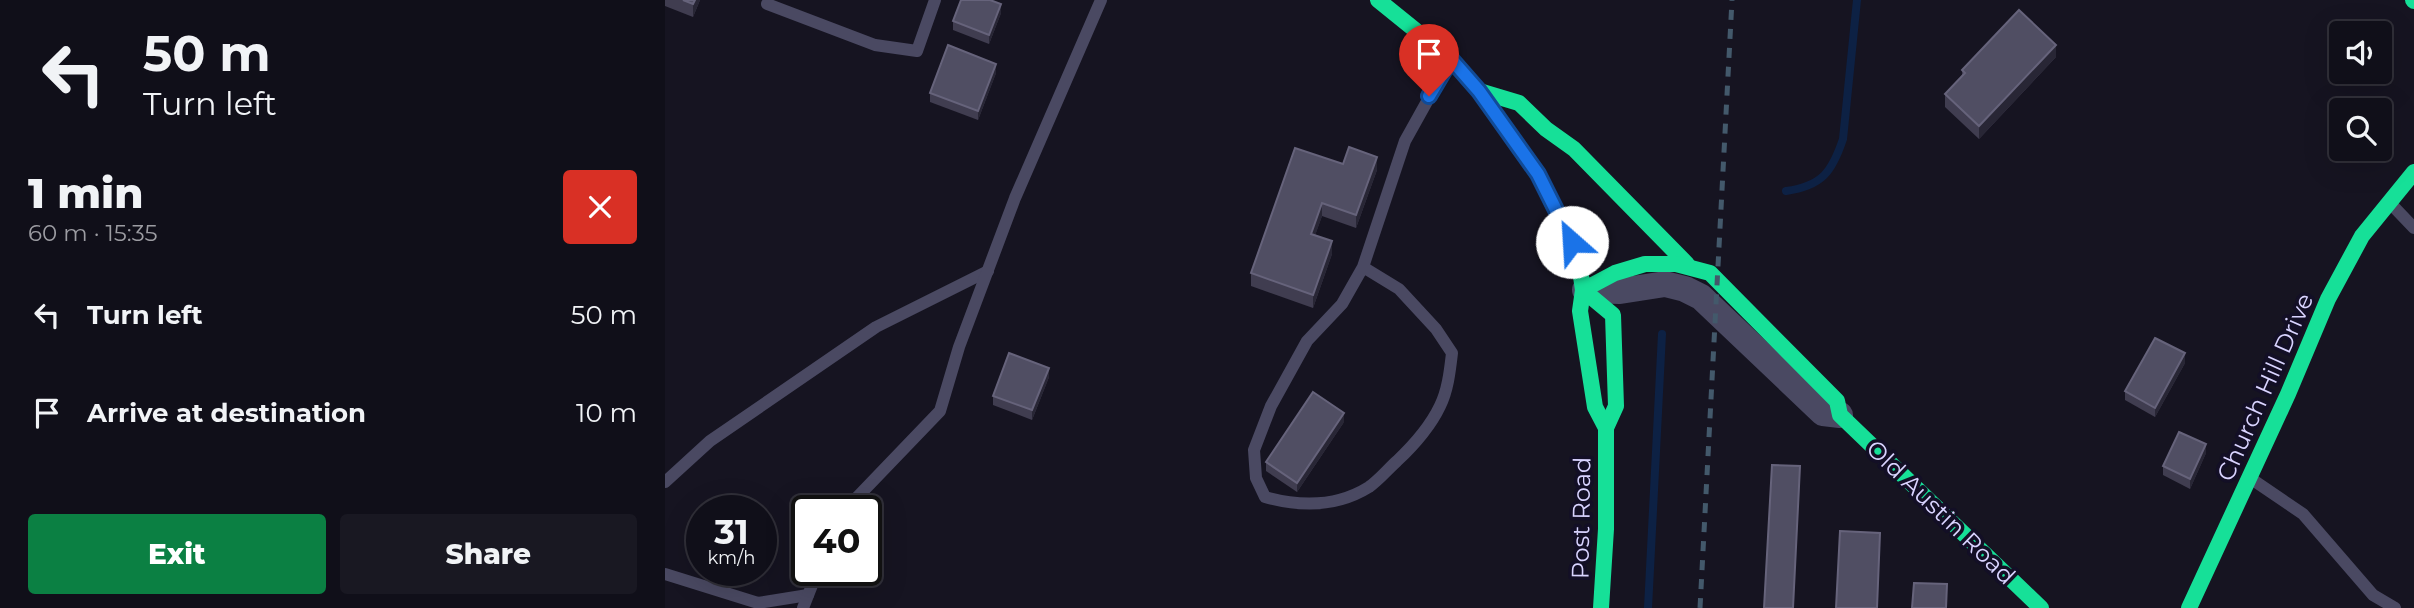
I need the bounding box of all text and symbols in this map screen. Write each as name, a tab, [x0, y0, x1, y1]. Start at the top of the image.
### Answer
map controls	[2329, 21, 2392, 161]
button: sound	[2329, 21, 2392, 84]
text: 50 m	[143, 24, 271, 83]
pin	[1399, 24, 1459, 96]
icon: left	[28, 28, 119, 119]
icon: arrive	[1410, 35, 1448, 73]
text: Turn left	[143, 84, 277, 123]
button: search	[2329, 98, 2392, 161]
text: 1 min	[28, 167, 144, 219]
button: close	[563, 170, 637, 244]
position arrow	[1535, 205, 1609, 279]
text: 60 m · 15:35	[28, 219, 157, 247]
street label: Church Hill Drive	[2211, 289, 2319, 485]
icon: left	[28, 296, 66, 334]
text: Turn left	[87, 299, 203, 331]
text: 50 m	[571, 299, 637, 331]
icon: arrive	[28, 394, 66, 432]
text: Arrive at destination	[87, 397, 366, 429]
text: 10 m	[576, 397, 637, 429]
street label: Old Austin Road	[1861, 434, 2021, 590]
street label: Post Road	[1565, 457, 1597, 579]
speed limit sign: 40	[791, 495, 882, 586]
text: 31	[714, 510, 749, 553]
button: Exit	[28, 514, 326, 594]
button: Share	[340, 514, 637, 594]
text: km/h	[707, 547, 756, 569]

